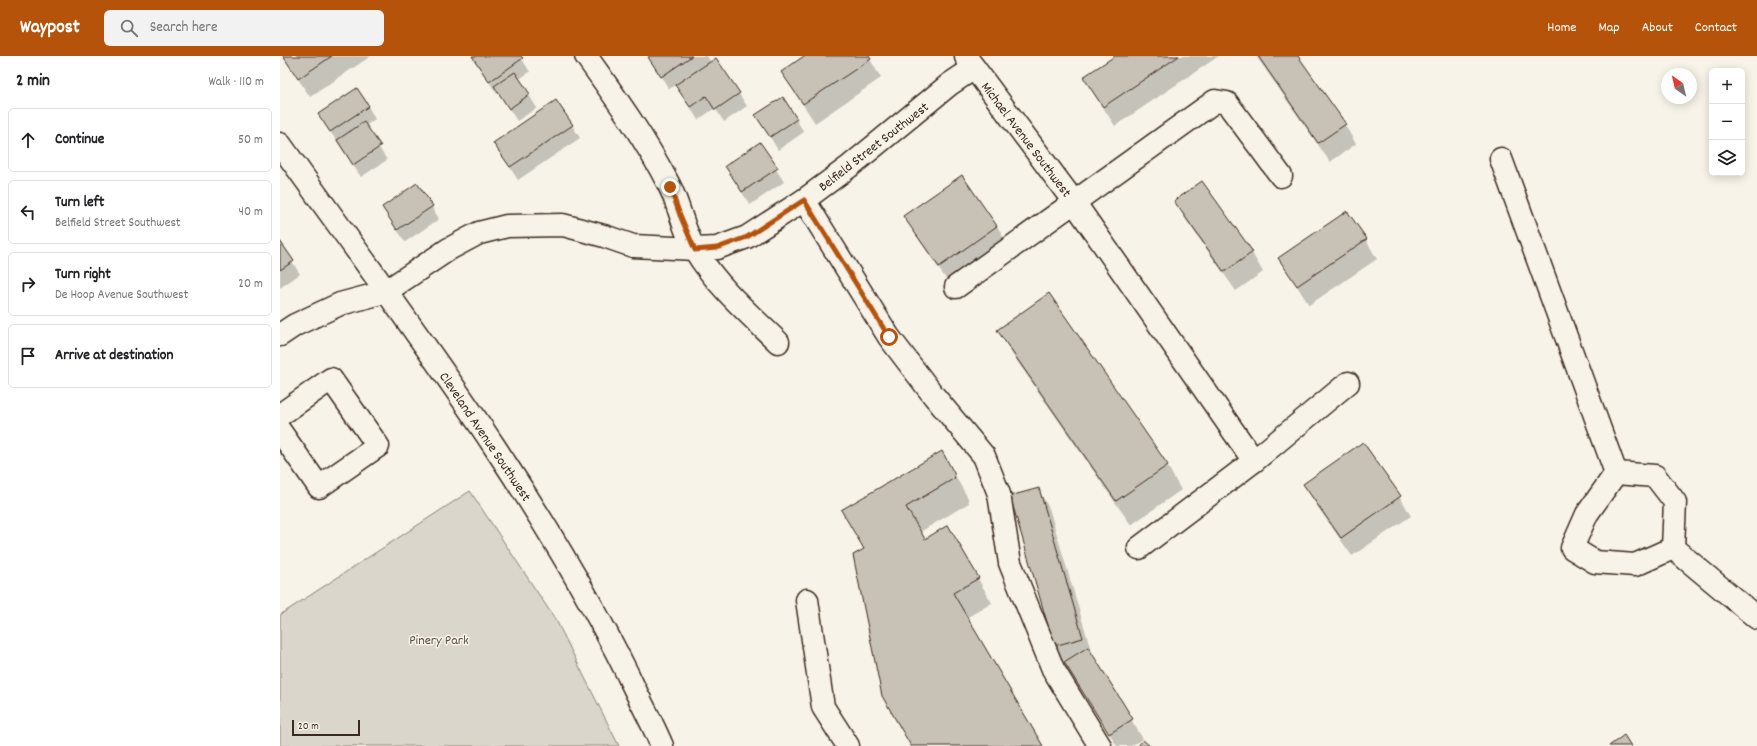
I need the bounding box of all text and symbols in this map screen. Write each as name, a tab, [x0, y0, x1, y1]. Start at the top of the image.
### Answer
search box	[104, 10, 384, 46]
text: Waypost	[20, 15, 80, 42]
icon: search	[118, 17, 140, 39]
text: Search here	[150, 17, 218, 39]
text: Home	[1547, 18, 1576, 38]
text: Map	[1598, 18, 1620, 38]
text: About	[1642, 18, 1673, 38]
text: Contact	[1695, 18, 1737, 38]
north arrow	[1661, 68, 1697, 104]
map controls	[1709, 68, 1745, 176]
button: +	[1709, 68, 1745, 104]
text: 2 min	[16, 70, 50, 94]
text: Walk · 110 m	[208, 73, 264, 92]
street label: Michael Avenue Southwest	[975, 78, 1075, 202]
street label: Belfield Street Southwest	[815, 98, 934, 197]
button: −	[1709, 104, 1745, 140]
icon: ahead	[17, 129, 39, 151]
text: Continue	[55, 129, 104, 151]
text: 50 m	[238, 131, 263, 150]
button: layers	[1709, 140, 1745, 176]
route end	[661, 178, 679, 196]
text: Turn left	[55, 192, 104, 214]
icon: left	[17, 201, 39, 223]
text: 40 m	[239, 203, 263, 222]
text: Belfield Street Southwest	[55, 214, 181, 233]
text: Turn right	[55, 264, 111, 286]
icon: right	[17, 273, 39, 295]
text: 20 m	[238, 275, 263, 294]
text: De Hoop Avenue Southwest	[55, 286, 188, 305]
route start	[880, 328, 898, 346]
icon: arrive	[17, 345, 39, 367]
text: Arrive at destination	[55, 345, 173, 367]
street label: Cleveland Avenue Southwest	[433, 368, 535, 506]
park label: Pinery Park	[409, 631, 469, 651]
scale bar	[292, 718, 360, 737]
text: 20 m	[298, 719, 319, 735]

